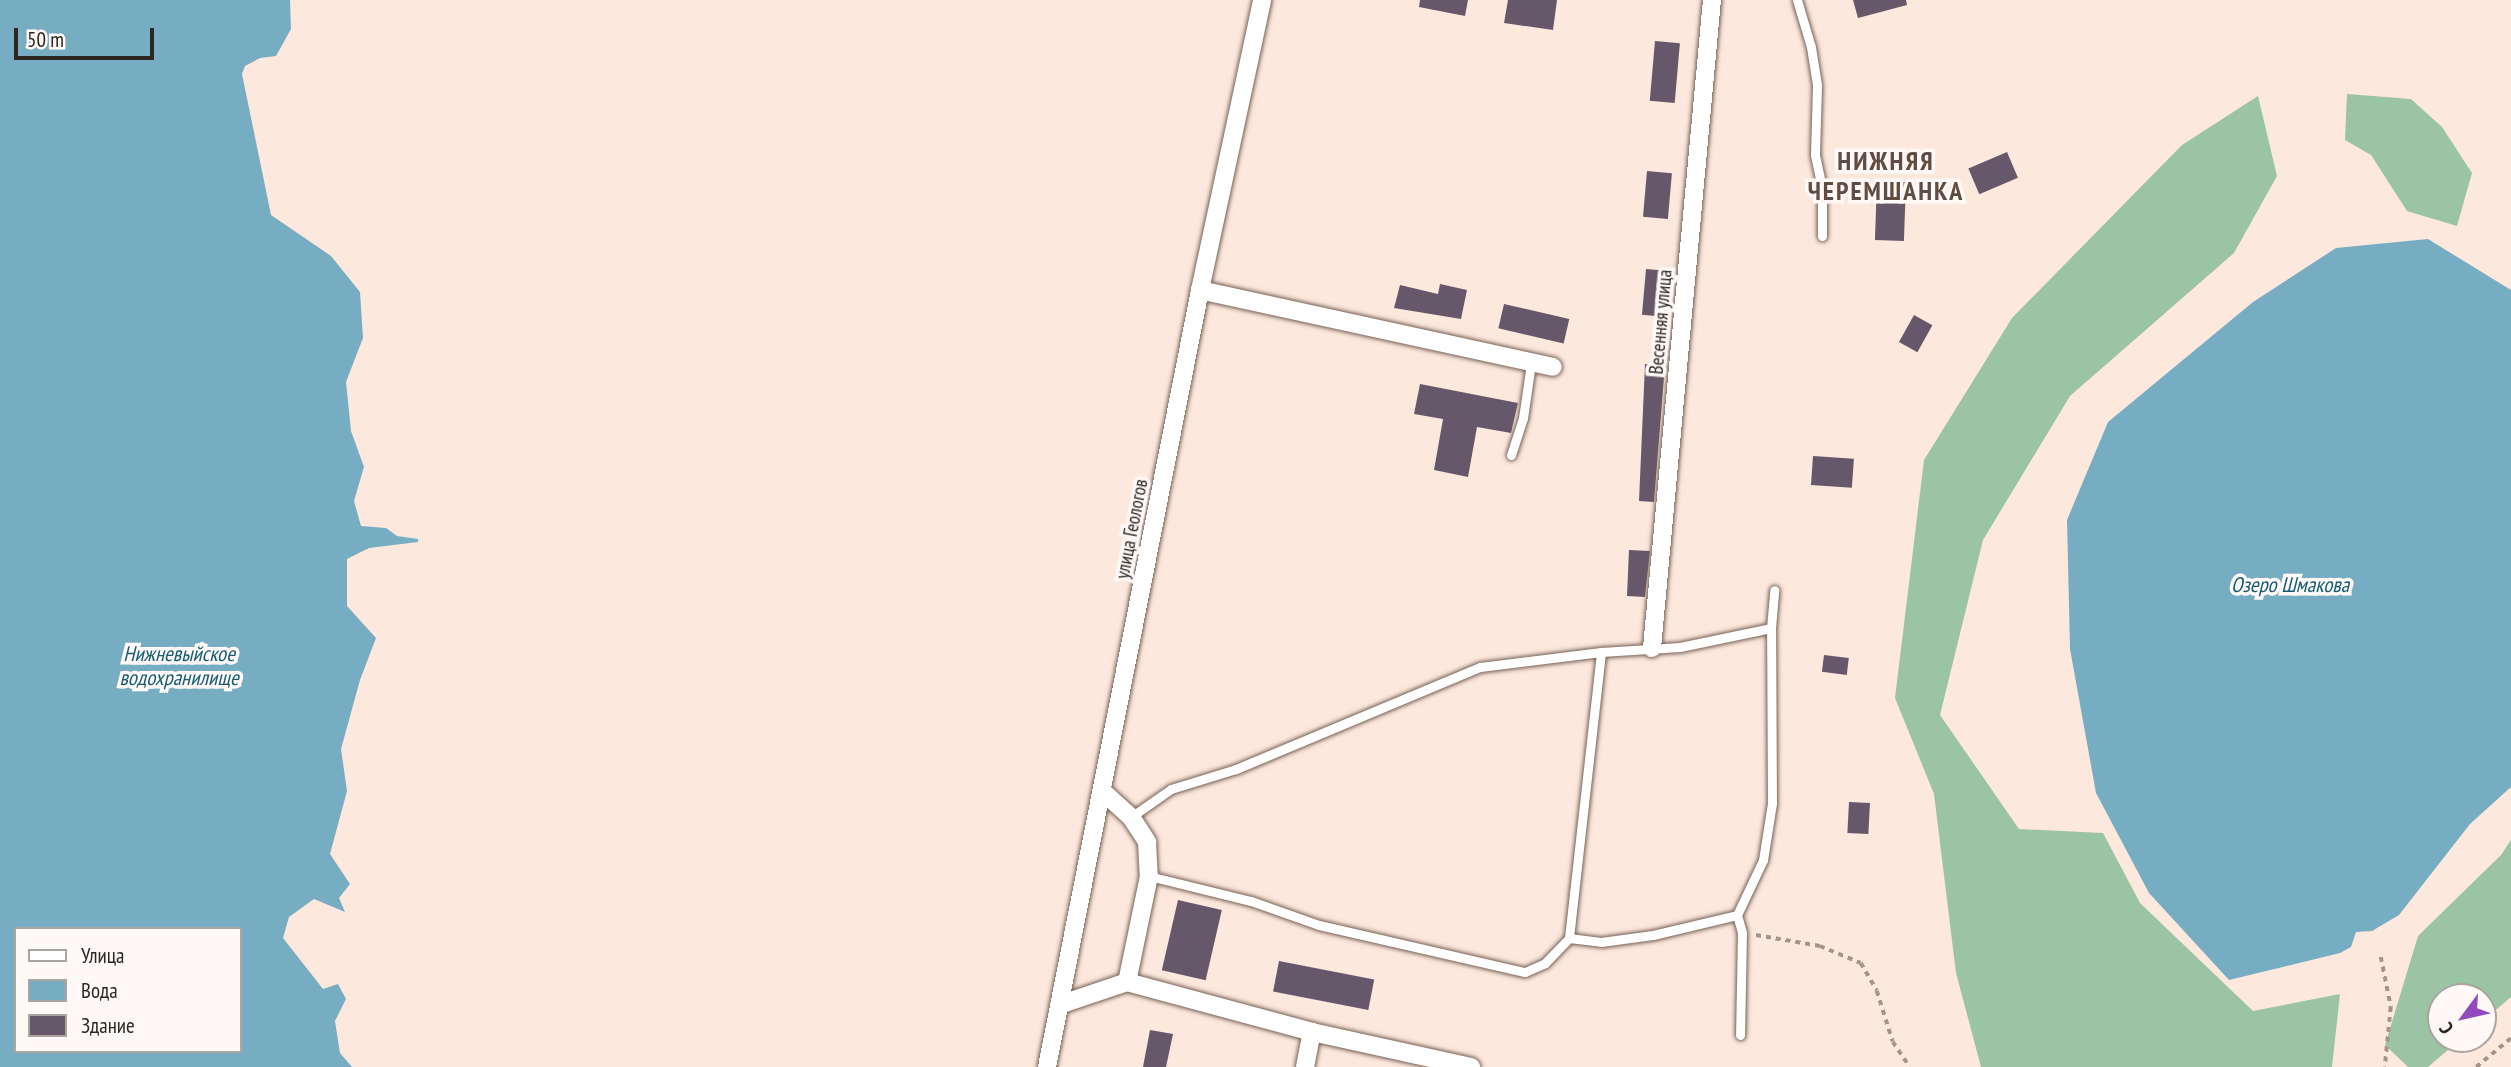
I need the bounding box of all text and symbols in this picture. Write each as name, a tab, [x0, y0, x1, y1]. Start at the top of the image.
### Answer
scale bar	[18, 14, 158, 58]
text: 50 m	[27, 26, 64, 53]
district label: НИЖНЯЯ ЧЕРЕМШАНКА	[1809, 145, 1963, 206]
street label: Весенняя улица	[1645, 269, 1677, 375]
street label: улица Геологов	[1111, 477, 1153, 581]
water label: Озеро Шмакова	[2231, 572, 2349, 598]
water label: Нижневыйское водохранилище	[119, 641, 239, 691]
legend	[14, 927, 242, 1053]
text: Улица	[81, 942, 124, 969]
text: Вода	[81, 977, 118, 1004]
north arrow	[2427, 983, 2497, 1053]
text: Здание	[81, 1012, 135, 1039]
text: С	[2434, 1018, 2458, 1039]

